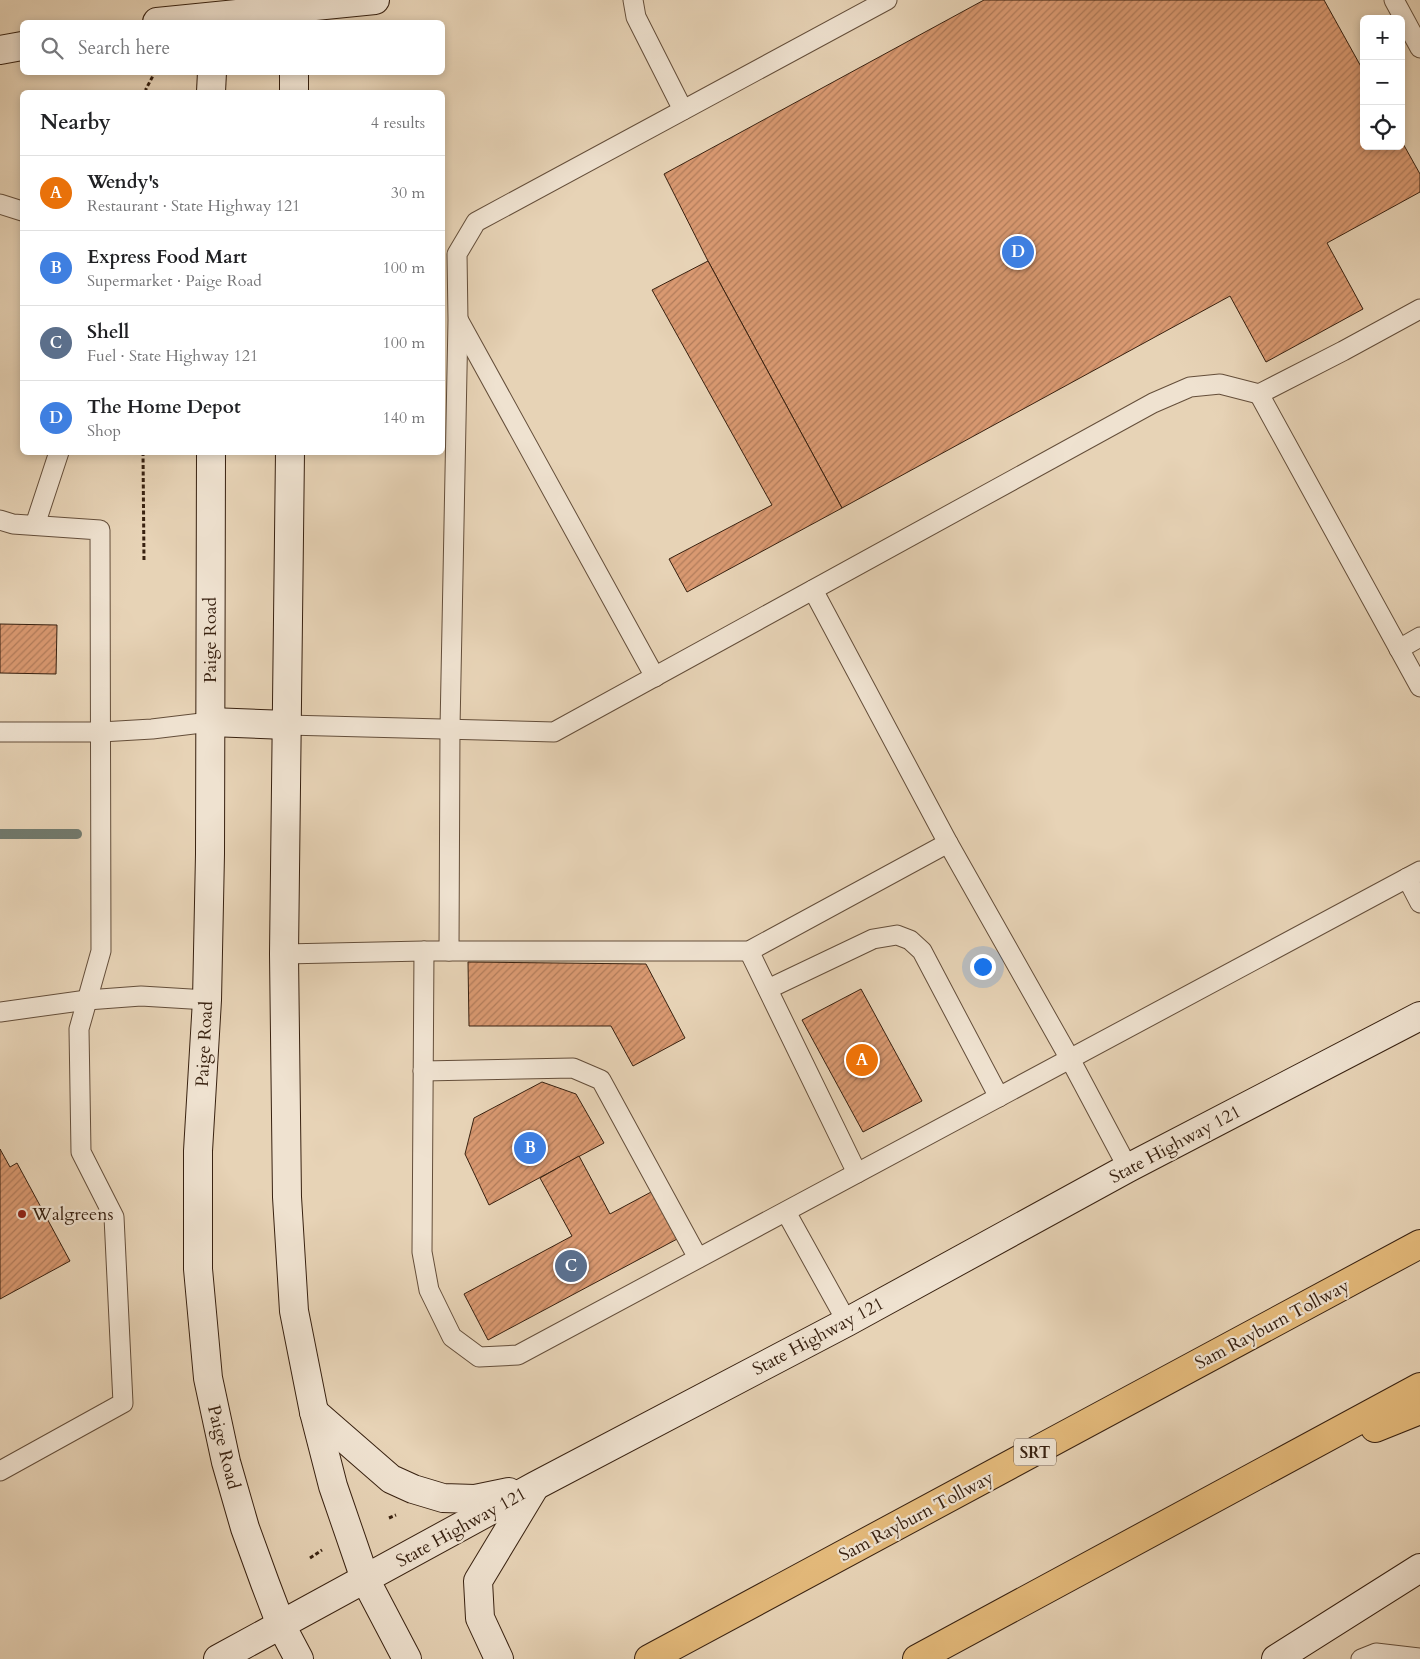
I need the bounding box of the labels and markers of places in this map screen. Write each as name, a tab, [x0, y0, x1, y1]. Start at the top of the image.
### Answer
pin: D	[1002, 233, 1034, 271]
pin: A	[846, 1041, 878, 1079]
pin: B	[514, 1129, 546, 1167]
place label: Walgreens	[31, 1202, 114, 1227]
marker: Walgreens	[16, 1208, 28, 1220]
pin: C	[555, 1247, 587, 1285]

